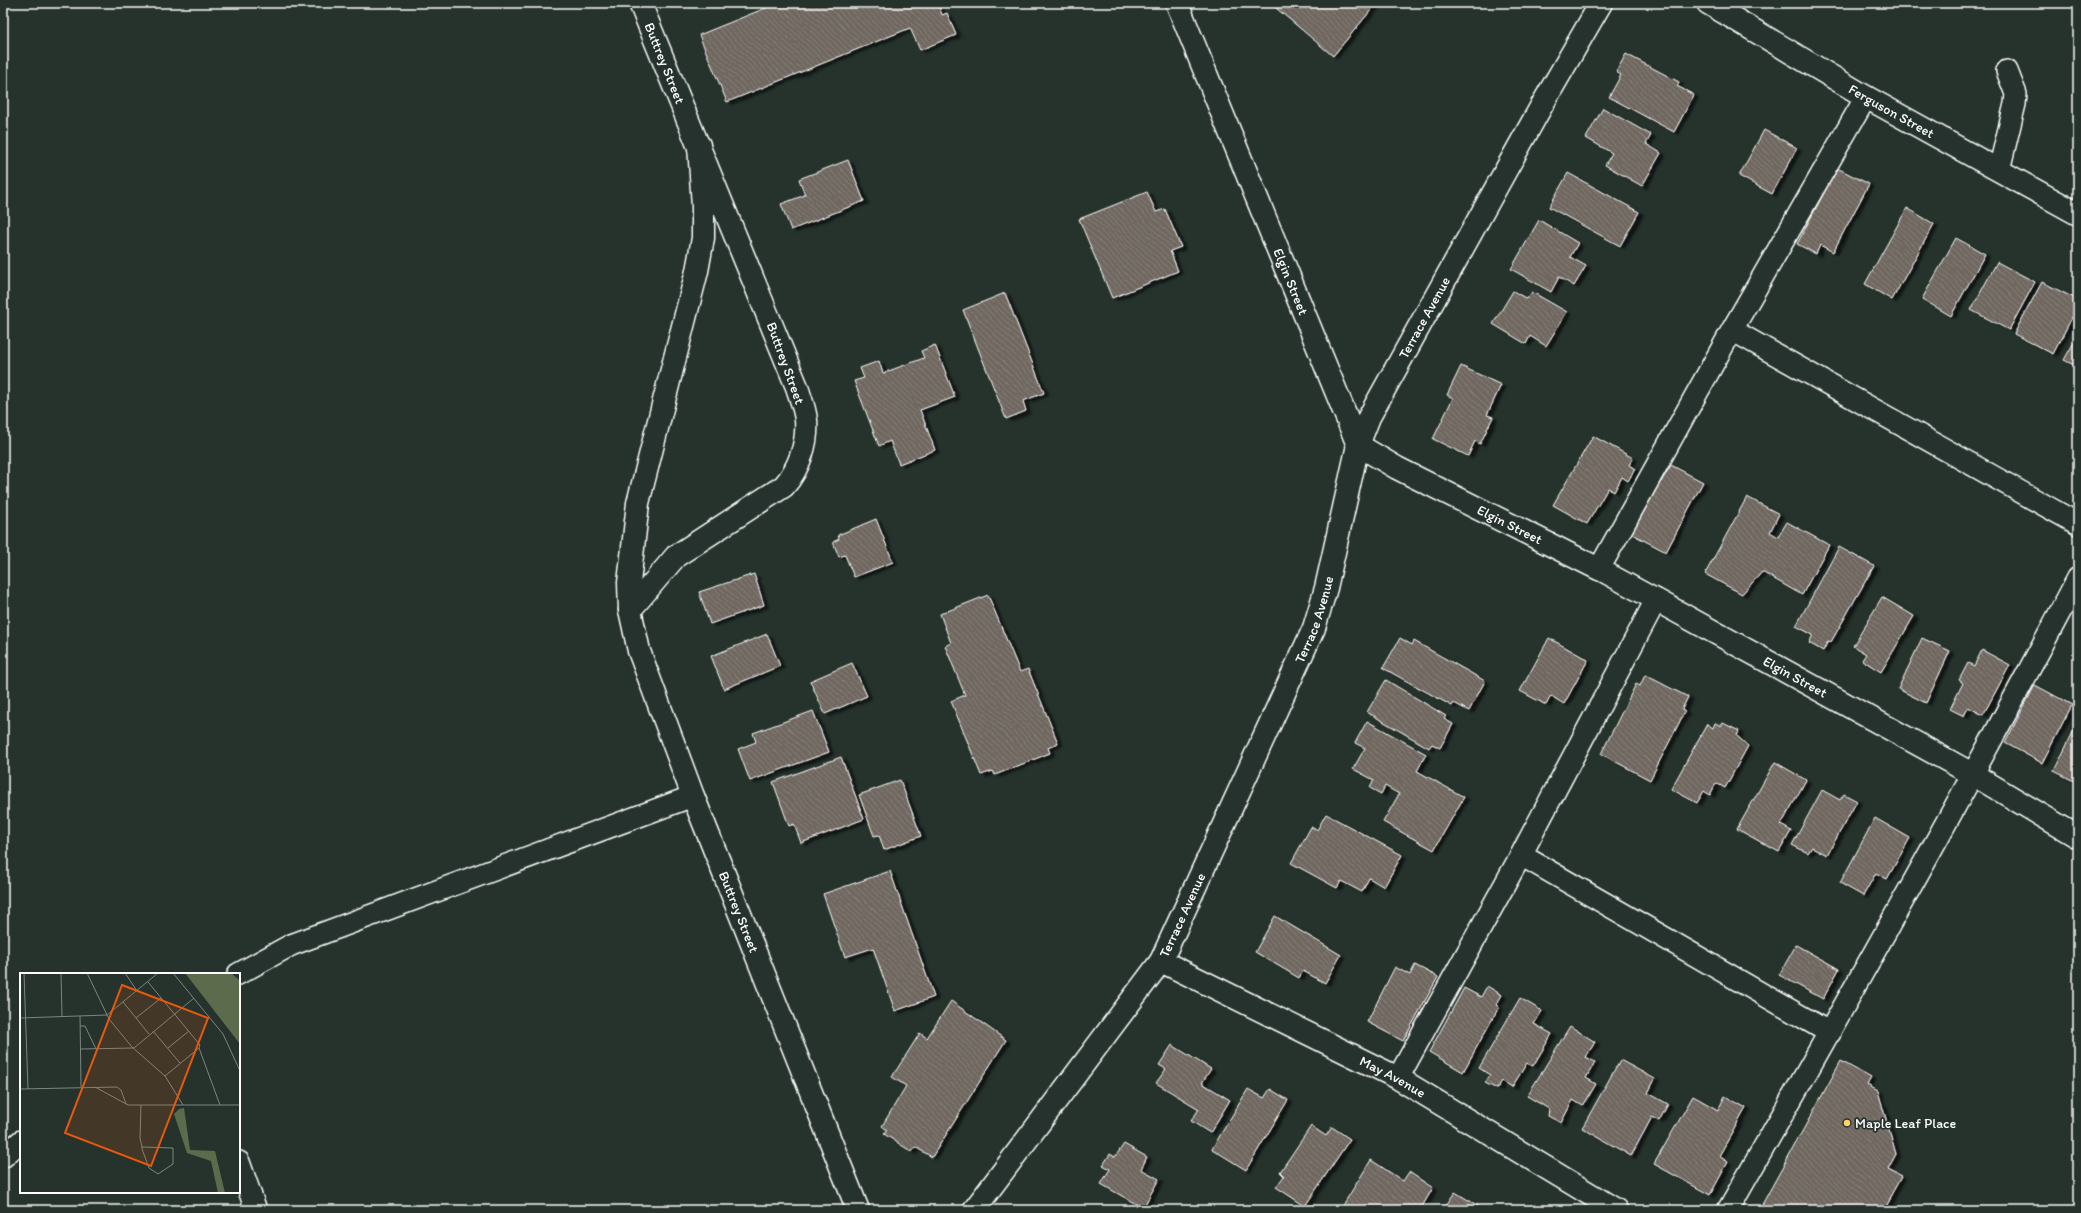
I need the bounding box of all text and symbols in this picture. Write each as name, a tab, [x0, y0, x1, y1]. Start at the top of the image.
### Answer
street label: Buttrey Street	[641, 20, 689, 106]
street label: Ferguson Street	[1845, 81, 1937, 142]
street label: Elgin Street	[1269, 246, 1312, 318]
street label: Terrace Avenue	[1395, 274, 1454, 362]
street label: Buttrey Street	[763, 320, 808, 406]
street label: Elgin Street	[1474, 501, 1545, 548]
street label: Terrace Avenue	[1291, 574, 1337, 666]
street label: Elgin Street	[1760, 653, 1830, 702]
street label: Buttrey Street	[715, 869, 763, 955]
street label: Terrace Avenue	[1156, 870, 1209, 960]
inset map	[20, 973, 240, 1193]
street label: May Avenue	[1357, 1052, 1429, 1102]
place label: Maple Leaf Place	[1855, 1115, 1956, 1132]
marker: Maple Leaf Place	[1842, 1118, 1852, 1128]

